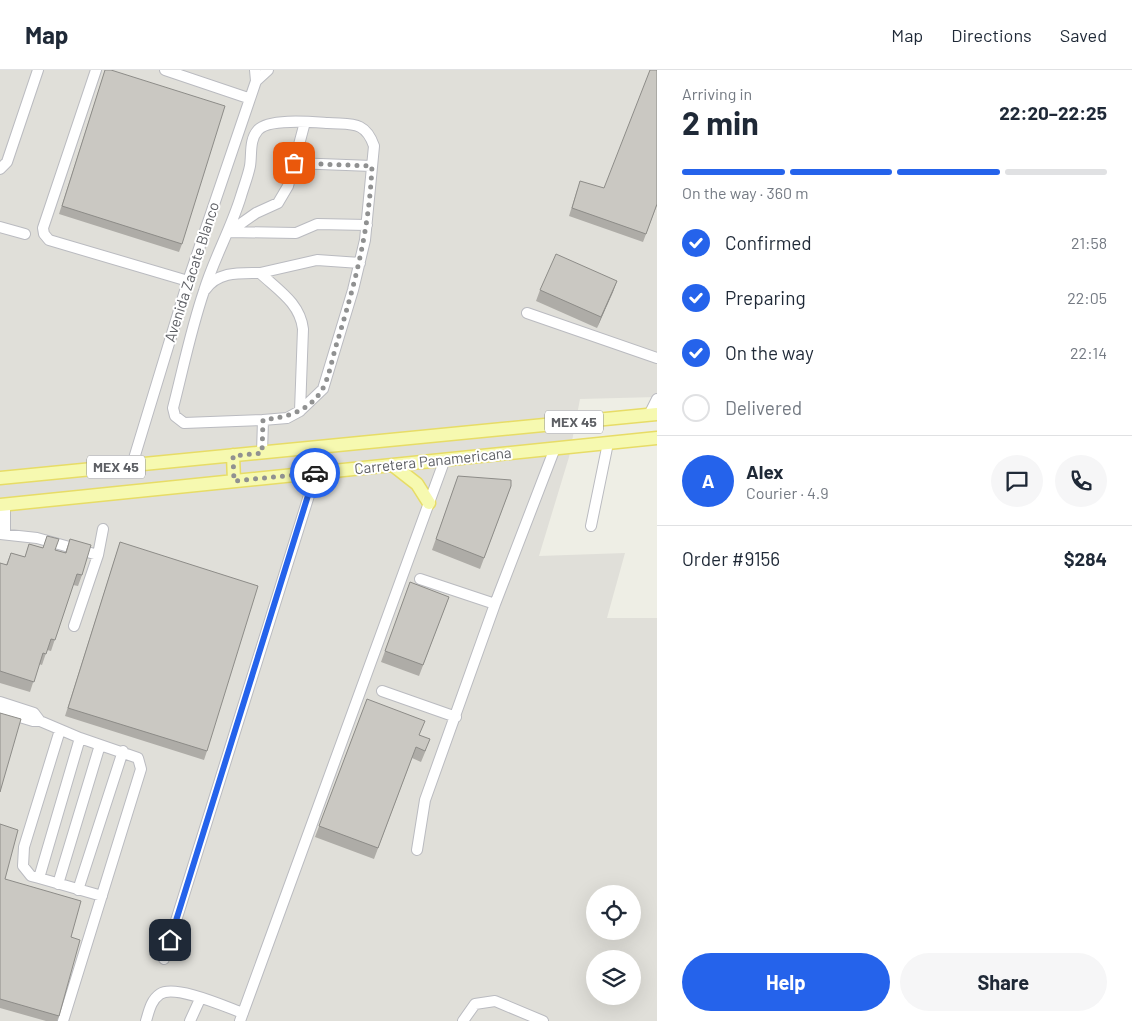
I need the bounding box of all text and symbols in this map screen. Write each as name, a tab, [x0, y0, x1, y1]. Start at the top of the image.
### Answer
text: Map	[25, 20, 68, 49]
text: Map	[891, 24, 923, 46]
text: Directions	[951, 24, 1032, 46]
text: Saved	[1060, 24, 1107, 46]
text: Arriving in	[682, 84, 752, 103]
text: 22:20–22:25	[999, 101, 1107, 124]
text: 2 min	[682, 103, 759, 141]
pin	[273, 142, 315, 184]
icon: bag	[280, 149, 308, 177]
text: On the way · 360 m	[682, 183, 808, 202]
street label: Avenida Zacate Blanco	[160, 199, 222, 344]
icon: check	[682, 229, 710, 257]
text: Confirmed	[725, 231, 812, 254]
text: 21:58	[1071, 233, 1107, 252]
icon: check	[682, 284, 710, 312]
text: Preparing	[725, 286, 806, 309]
text: 22:05	[1067, 288, 1107, 307]
icon: check	[682, 339, 710, 367]
text: On the way	[725, 341, 814, 364]
text: 22:14	[1070, 343, 1107, 362]
text: Delivered	[725, 396, 802, 419]
road number: MEX 45	[545, 411, 603, 434]
street label: Carretera Panamericana	[353, 443, 512, 477]
courier	[290, 448, 340, 498]
button: chat	[991, 455, 1043, 507]
button: phone	[1055, 455, 1107, 507]
road number: MEX 45	[87, 456, 145, 478]
icon: car	[301, 459, 329, 487]
text: Alex	[746, 460, 784, 483]
text: A	[702, 469, 714, 492]
text: Courier · 4.9	[746, 483, 829, 502]
text: Order #9156	[682, 547, 780, 570]
text: $284	[1064, 547, 1107, 570]
map controls	[586, 885, 641, 1005]
button: locate	[586, 885, 641, 940]
pin	[149, 919, 191, 961]
icon: home	[156, 926, 184, 954]
button: layers	[586, 950, 641, 1005]
button: Help	[682, 953, 890, 1011]
button: Share	[900, 953, 1107, 1011]

